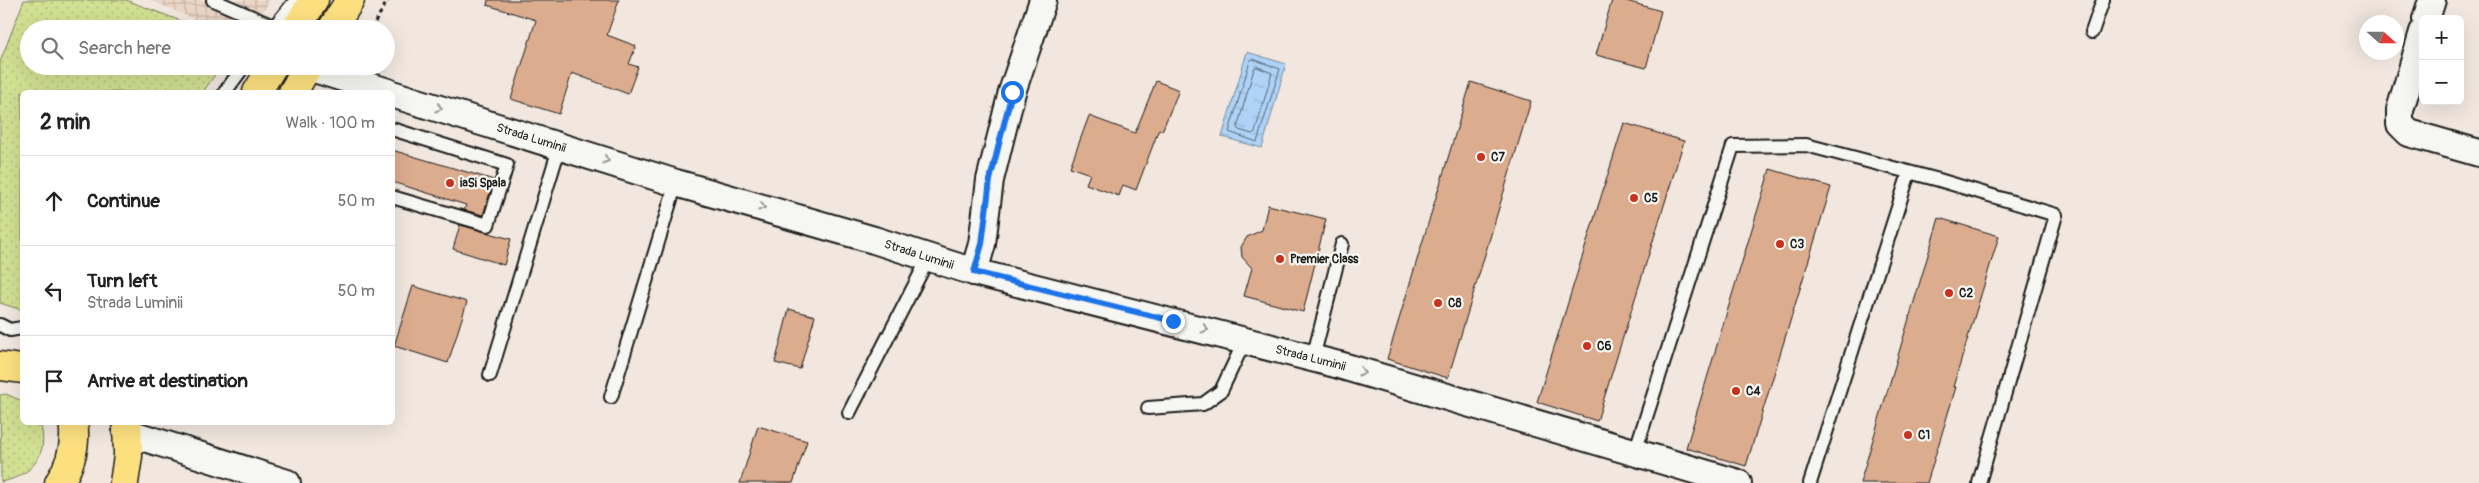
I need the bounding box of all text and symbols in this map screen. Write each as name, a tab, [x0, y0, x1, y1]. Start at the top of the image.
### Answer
north arrow	[2359, 15, 2404, 60]
map controls	[2419, 15, 2464, 105]
button: +	[2419, 15, 2464, 60]
search box	[20, 20, 395, 75]
icon: search	[38, 34, 66, 62]
text: Search here	[78, 36, 171, 60]
button: −	[2419, 60, 2464, 105]
route start	[1001, 81, 1024, 104]
one-way arrow	[434, 103, 443, 113]
text: 2 min	[40, 109, 90, 136]
text: Walk · 100 m	[286, 113, 375, 133]
street label: Strada Luminii	[495, 120, 568, 156]
place label: C7	[1491, 150, 1505, 165]
marker: C7	[1475, 151, 1487, 163]
one-way arrow	[602, 154, 610, 164]
place label: iaSi Spala	[460, 176, 507, 191]
marker: iaSi Spala	[444, 177, 456, 189]
icon: ahead	[40, 187, 68, 215]
text: Continue	[87, 189, 160, 213]
text: 50 m	[338, 191, 375, 211]
place label: C5	[1644, 191, 1658, 206]
marker: C5	[1628, 192, 1640, 204]
one-way arrow	[757, 202, 765, 212]
street label: Strada Luminii	[882, 237, 956, 273]
place label: C3	[1790, 237, 1804, 252]
marker: C3	[1774, 238, 1786, 250]
place label: Premier Class	[1290, 252, 1359, 267]
marker: Premier Class	[1274, 253, 1286, 265]
text: Turn left	[87, 269, 157, 293]
icon: left	[40, 277, 68, 305]
text: 50 m	[338, 281, 375, 301]
place label: C2	[1959, 286, 1973, 301]
marker: C2	[1943, 287, 1955, 299]
text: Strada Luminii	[87, 293, 183, 313]
place label: C8	[1448, 296, 1461, 311]
marker: C8	[1432, 297, 1444, 309]
route end	[1162, 310, 1185, 333]
one-way arrow	[1201, 323, 1210, 334]
place label: C6	[1597, 339, 1611, 354]
marker: C6	[1581, 340, 1593, 352]
street label: Strada Luminii	[1274, 342, 1347, 375]
one-way arrow	[1357, 366, 1366, 376]
icon: arrive	[40, 367, 68, 395]
text: Arrive at destination	[87, 369, 248, 393]
place label: C4	[1746, 384, 1760, 399]
marker: C4	[1730, 385, 1742, 397]
place label: C1	[1918, 428, 1930, 443]
marker: C1	[1902, 429, 1914, 441]

